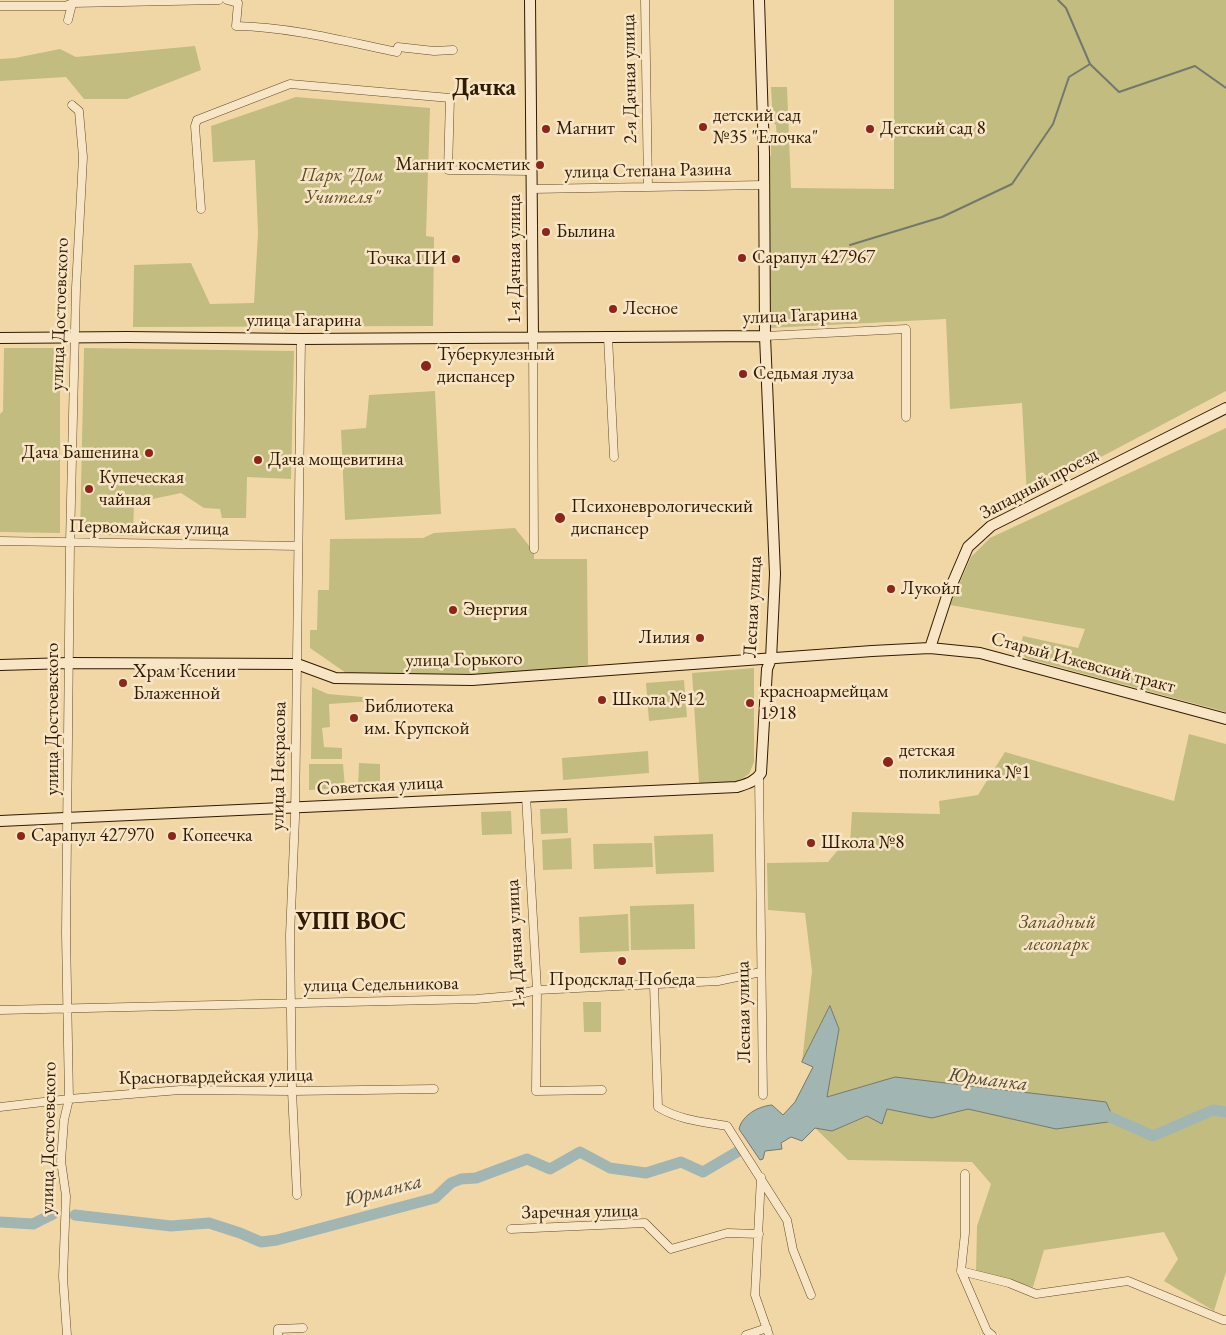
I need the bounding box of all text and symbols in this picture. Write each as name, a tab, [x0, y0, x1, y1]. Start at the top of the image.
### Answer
street label: 2-я Дачная улица	[617, 14, 643, 144]
district label: Дачка	[452, 74, 516, 102]
place label: детский сад №35 "Елочка"	[713, 105, 818, 149]
place label: Магнит	[556, 118, 615, 140]
place label: Детский сад 8	[880, 118, 986, 140]
marker: детский сад №35 "Елочка"	[697, 121, 709, 133]
marker: Магнит	[540, 123, 552, 135]
marker: Детский сад 8	[864, 123, 876, 135]
place label: Магнит косметик	[395, 154, 530, 176]
street label: улица Степана Разина	[564, 158, 732, 184]
marker: Магнит косметик	[534, 159, 546, 171]
park label: Парк "Дом Учителя"	[300, 165, 384, 209]
street label: 1-я Дачная улица	[504, 194, 526, 324]
place label: Былина	[556, 221, 615, 243]
marker: Былина	[540, 226, 552, 238]
street label: улица Достоевского	[46, 237, 74, 391]
place label: Сарапул 427967	[752, 247, 875, 269]
place label: Точка ПИ	[366, 248, 446, 270]
marker: Сарапул 427967	[736, 252, 748, 264]
marker: Точка ПИ	[450, 253, 462, 265]
place label: Лесное	[623, 298, 678, 320]
marker: Лесное	[607, 303, 619, 315]
street label: улица Гагарина	[742, 303, 858, 329]
street label: улица Гагарина	[246, 310, 362, 332]
place label: Туберкулезный диспансер	[437, 344, 555, 388]
marker: Туберкулезный диспансер	[419, 359, 433, 373]
place label: Седьмая луза	[753, 363, 854, 385]
marker: Седьмая луза	[737, 368, 749, 380]
place label: Дача Башенина	[22, 442, 139, 464]
street label: Западный проезд	[976, 443, 1102, 525]
marker: Дача Башенина	[143, 447, 155, 459]
place label: Дача мощевитина	[268, 449, 404, 471]
marker: Дача мощевитина	[252, 454, 264, 466]
place label: Купеческая чайная	[99, 467, 184, 511]
marker: Купеческая чайная	[83, 483, 95, 495]
place label: Психоневрологический диспансер	[571, 496, 753, 540]
marker: Психоневрологический диспансер	[553, 511, 567, 525]
street label: Первомайская улица	[69, 515, 229, 541]
street label: Лесная улица	[739, 555, 767, 659]
place label: Лукойл	[901, 578, 960, 600]
marker: Лукойл	[885, 583, 897, 595]
place label: Энергия	[463, 599, 528, 621]
marker: Энергия	[447, 604, 459, 616]
place label: Лилия	[639, 627, 690, 649]
street label: Старый Ижевский тракт	[988, 627, 1178, 699]
marker: Лилия	[694, 632, 706, 644]
street label: улица Достоевского	[42, 642, 64, 796]
street label: улица Горького	[405, 648, 523, 672]
place label: Храм Ксении Блаженной	[133, 661, 236, 705]
marker: Храм Ксении Блаженной	[117, 677, 129, 689]
place label: красноармейцам 1918	[760, 681, 888, 725]
place label: Школа №12	[612, 689, 705, 711]
marker: Школа №12	[596, 694, 608, 706]
place label: Библиотека им. Крупской	[364, 696, 469, 740]
marker: красноармейцам 1918	[744, 697, 756, 709]
street label: улица Некрасова	[266, 701, 292, 831]
marker: Библиотека им. Крупской	[348, 712, 360, 724]
place label: детская поликлиника №1	[899, 740, 1031, 784]
marker: детская поликлиника №1	[881, 755, 895, 769]
street label: Советская улица	[316, 771, 444, 801]
place label: Сарапул 427970	[31, 825, 154, 847]
place label: Копеечка	[182, 825, 253, 847]
marker: Сарапул 427970	[15, 830, 27, 842]
marker: Копеечка	[166, 830, 178, 842]
place label: Школа №8	[821, 832, 904, 854]
marker: Школа №8	[805, 837, 817, 849]
street label: 1-я Дачная улица	[501, 879, 531, 1009]
district label: УПП ВОС	[296, 908, 406, 936]
park label: Западный лесопарк	[1018, 912, 1096, 956]
marker: Продсклад Победа	[616, 955, 628, 967]
street label: Лесная улица	[732, 961, 756, 1063]
place label: Продсклад Победа	[549, 969, 695, 991]
street label: улица Седельникова	[303, 972, 459, 998]
street label: улица Достоевского	[36, 1061, 62, 1215]
water label: Юрманка	[947, 1063, 1029, 1097]
street label: Красногвардейская улица	[118, 1064, 314, 1090]
water label: Юрманка	[341, 1170, 425, 1212]
street label: Заречная улица	[521, 1200, 639, 1224]

